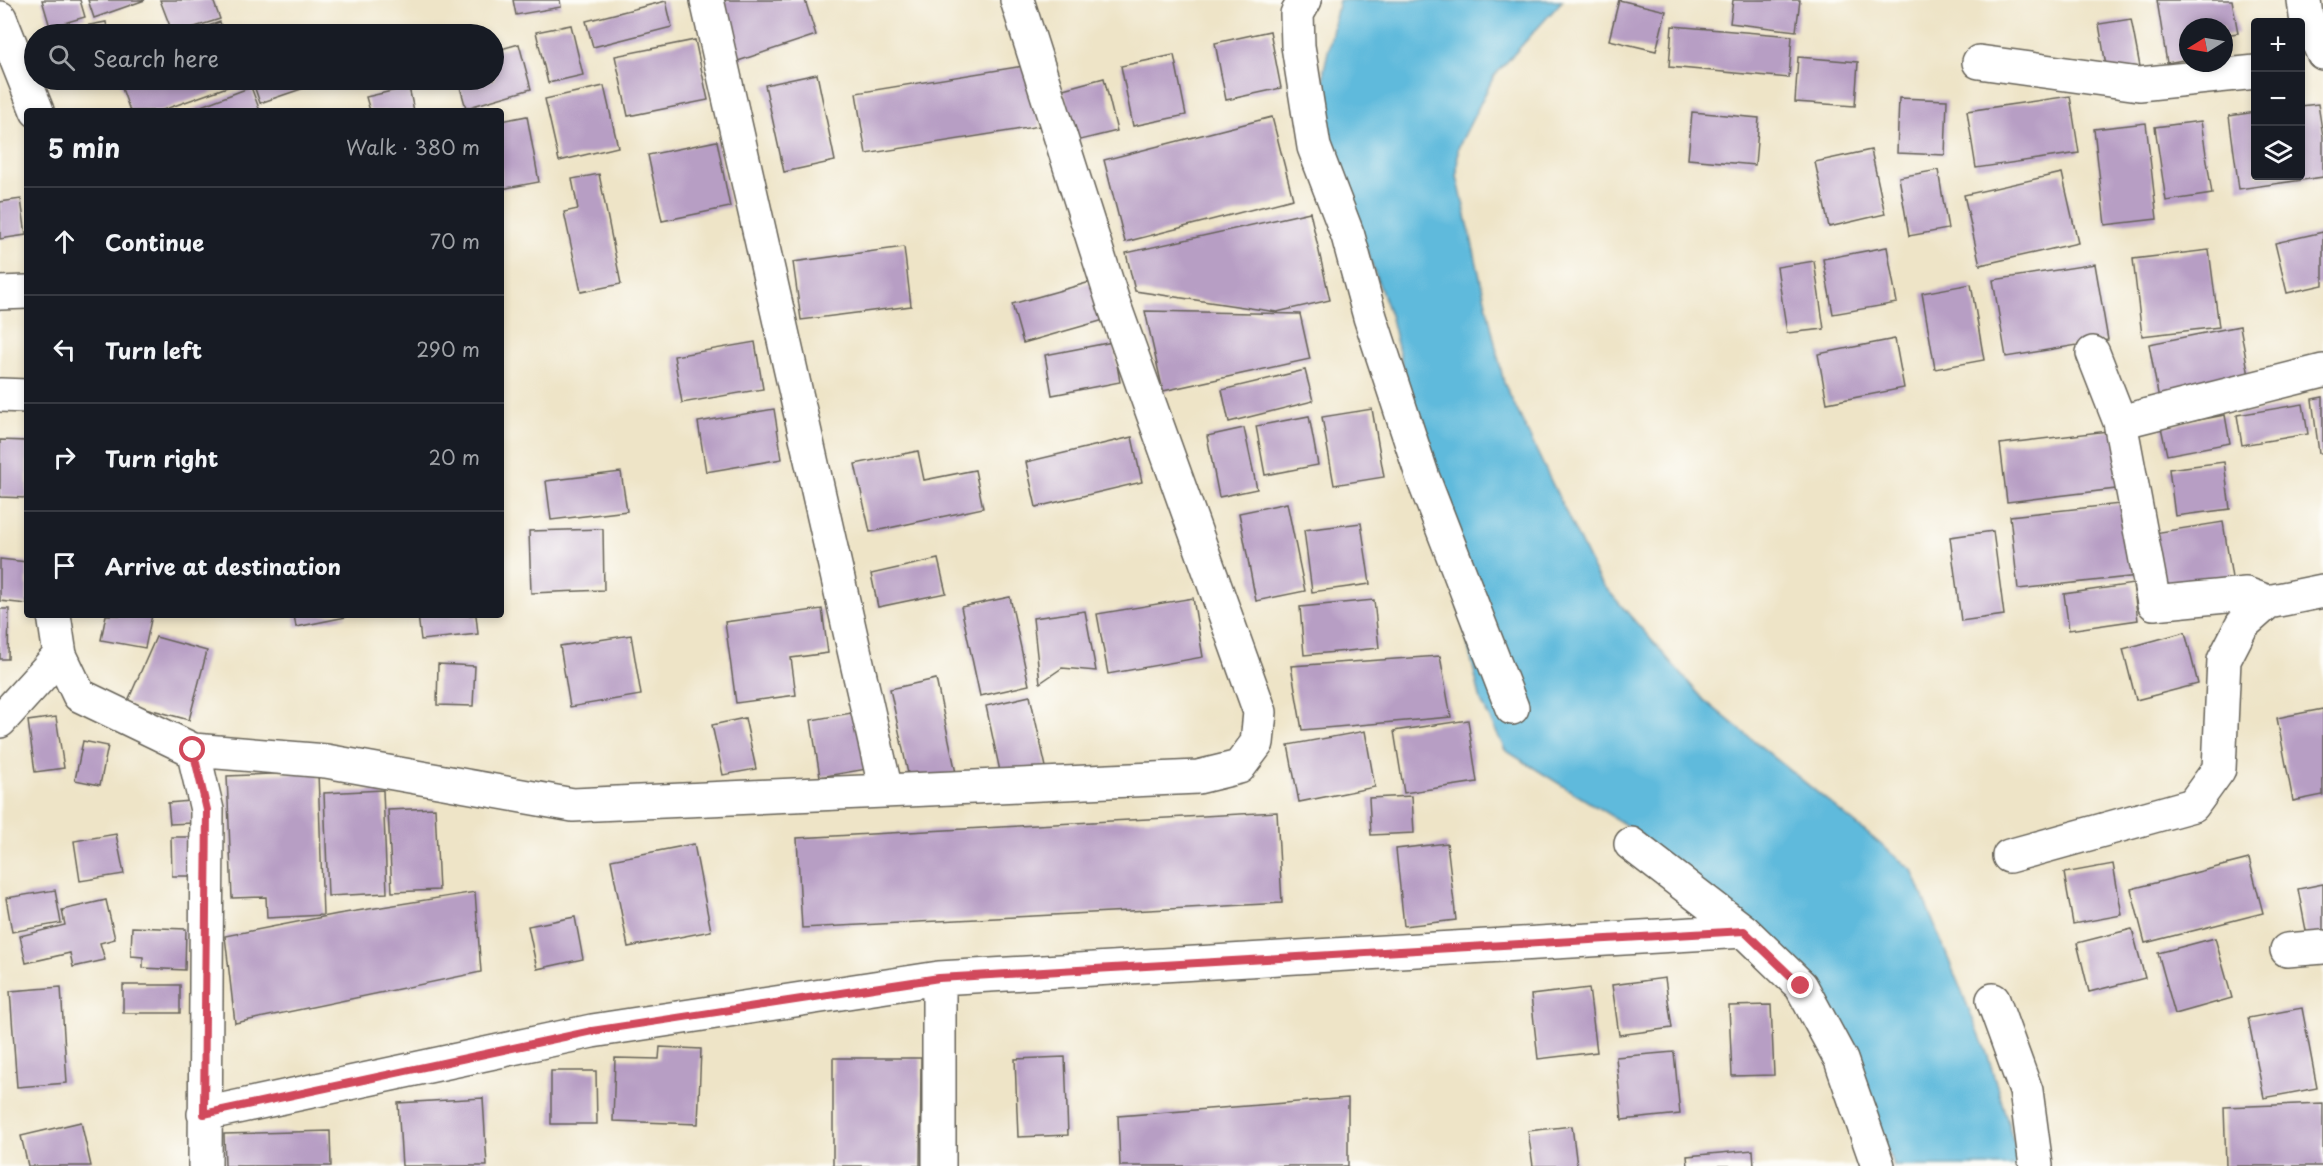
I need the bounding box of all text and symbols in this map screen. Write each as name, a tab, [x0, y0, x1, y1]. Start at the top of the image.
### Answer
north arrow	[2179, 18, 2233, 72]
map controls	[2251, 18, 2305, 180]
button: +	[2251, 18, 2305, 72]
search box	[24, 24, 504, 90]
icon: search	[45, 41, 78, 74]
text: Search here	[93, 41, 219, 74]
button: −	[2251, 72, 2305, 126]
button: layers	[2251, 126, 2305, 180]
text: 5 min	[48, 128, 120, 167]
text: Walk · 380 m	[346, 132, 480, 162]
icon: ahead	[48, 225, 81, 258]
text: Continue	[105, 225, 204, 258]
text: 70 m	[430, 226, 480, 256]
icon: left	[48, 333, 81, 366]
text: Turn left	[105, 333, 202, 366]
text: 290 m	[416, 334, 480, 364]
icon: right	[48, 441, 81, 474]
text: Turn right	[105, 441, 218, 474]
text: 20 m	[428, 442, 480, 472]
icon: arrive	[48, 549, 81, 582]
text: Arrive at destination	[105, 549, 341, 582]
route start	[179, 736, 205, 762]
route end	[1787, 972, 1813, 998]

